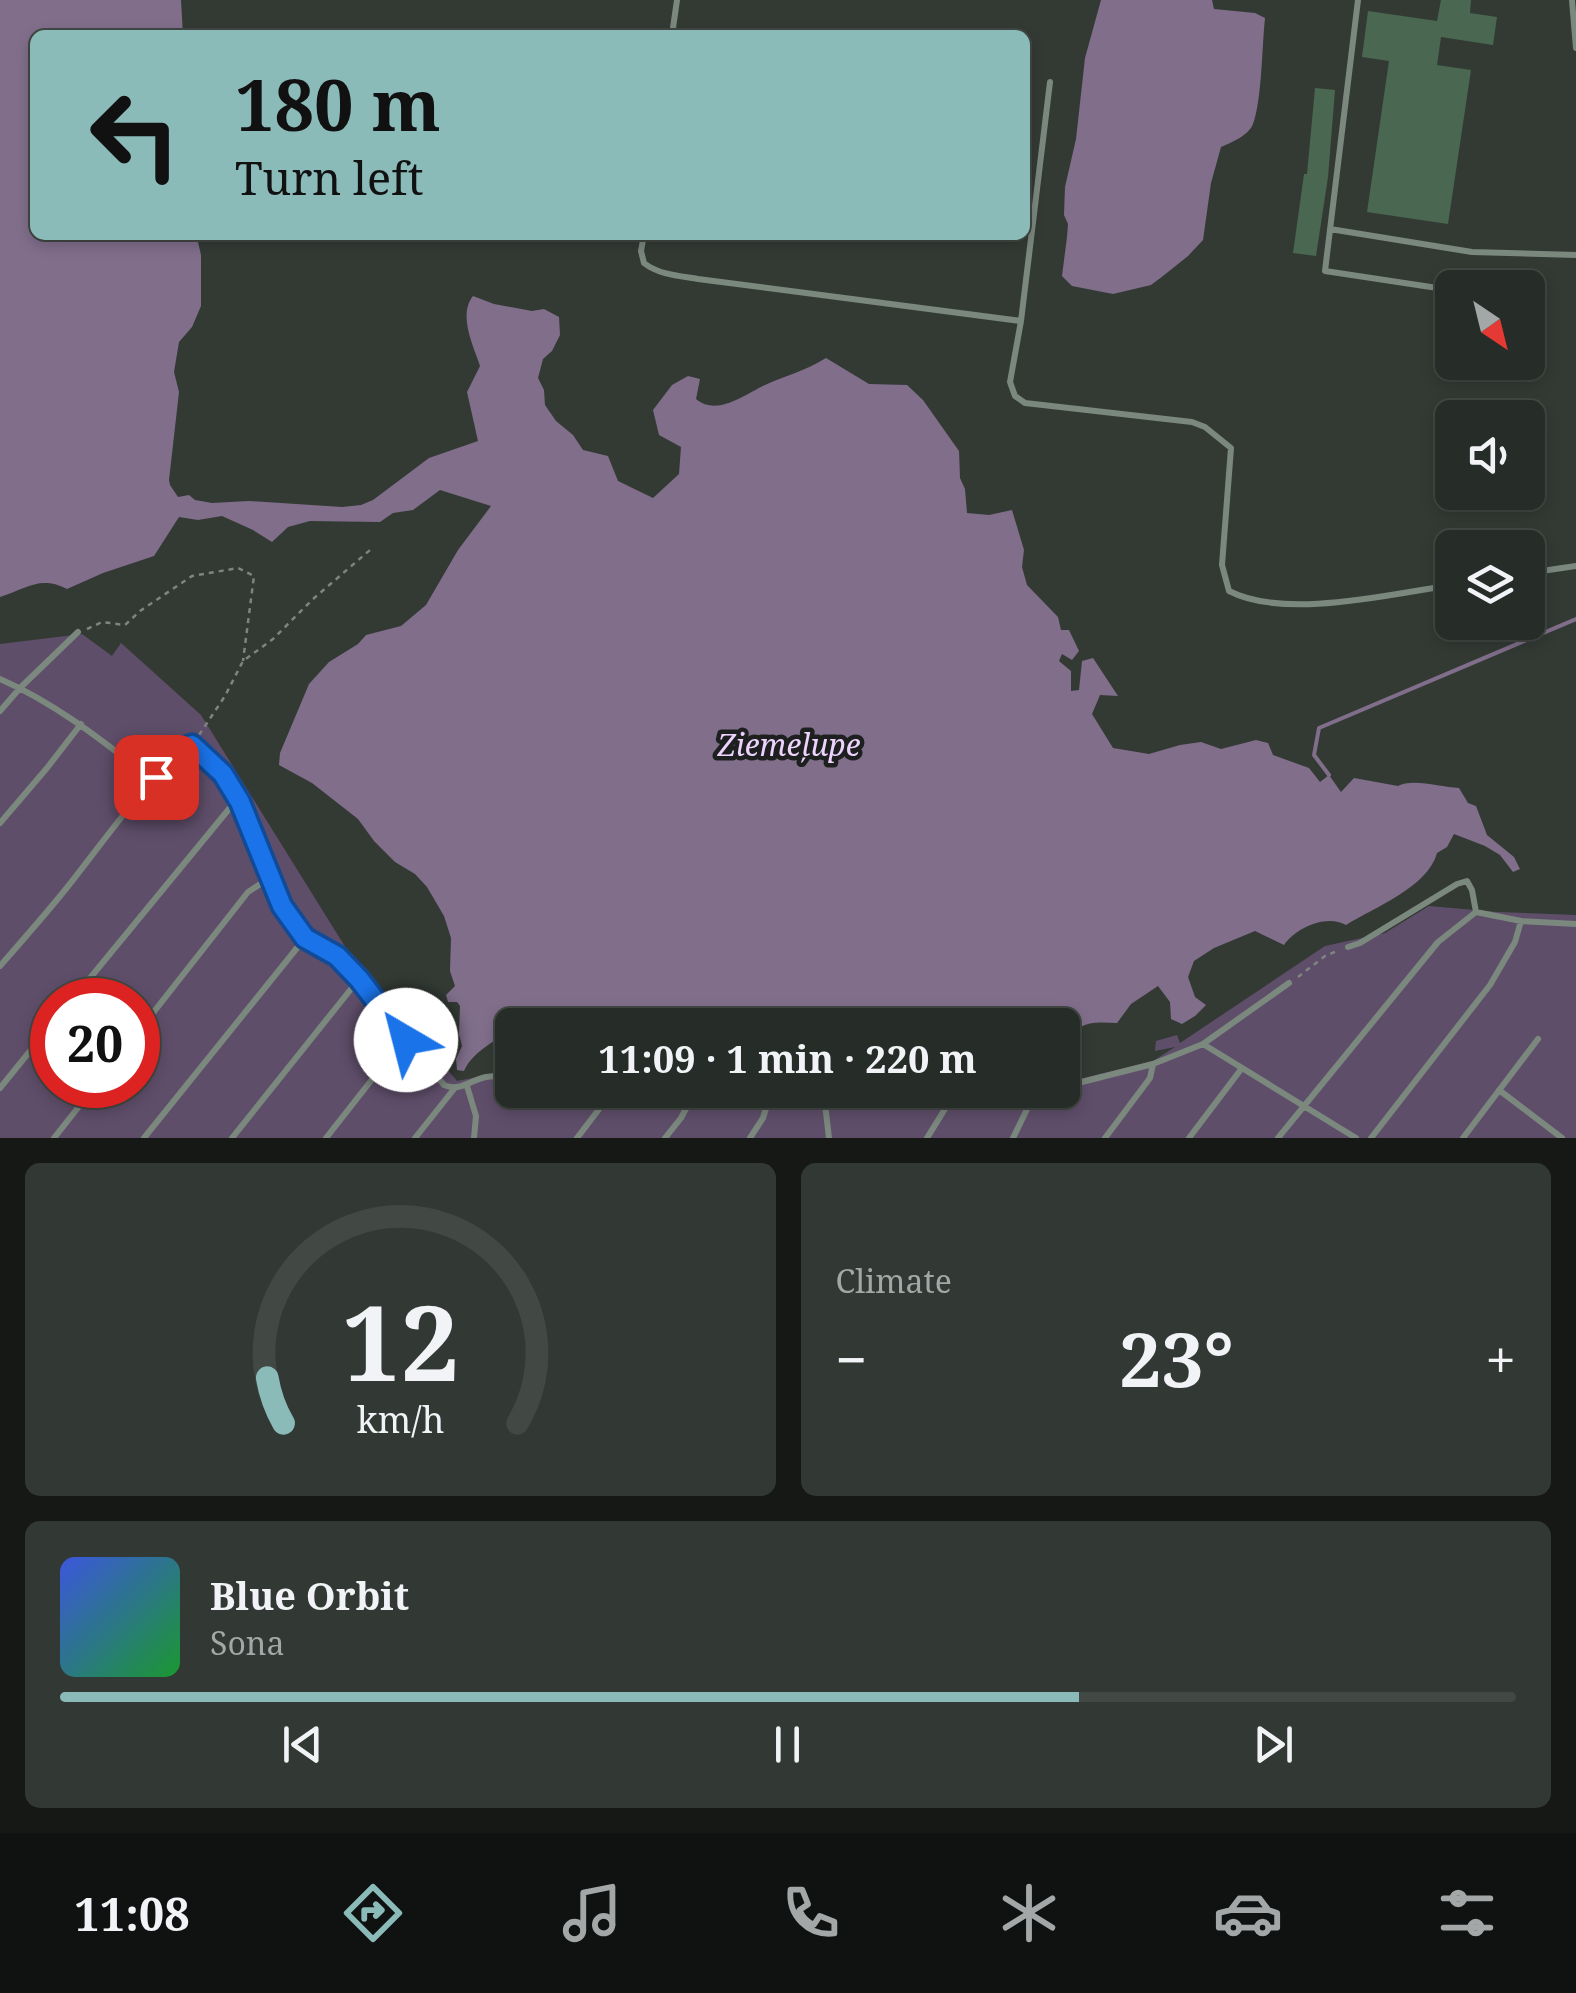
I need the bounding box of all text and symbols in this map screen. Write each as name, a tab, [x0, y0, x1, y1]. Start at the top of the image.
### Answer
text: 180 m	[235, 56, 441, 152]
icon: left	[70, 70, 200, 200]
text: Turn left	[235, 147, 424, 208]
north arrow	[1435, 270, 1545, 380]
map controls	[1435, 270, 1545, 640]
button: sound	[1435, 400, 1545, 510]
button: layers	[1435, 530, 1545, 640]
water label: Ziemeļupe	[717, 724, 861, 765]
pin	[114, 735, 199, 820]
icon: arrive	[129, 750, 184, 805]
speed limit sign: 20	[30, 978, 160, 1108]
position arrow	[354, 988, 458, 1092]
text: 11:09 · 1 min · 220 m	[598, 1032, 977, 1084]
text: Climate	[836, 1259, 952, 1302]
text: 12	[341, 1270, 459, 1411]
text: 23°	[1119, 1307, 1234, 1409]
text: −	[836, 1321, 867, 1396]
text: +	[1485, 1321, 1516, 1396]
text: km/h	[356, 1395, 444, 1443]
text: Blue Orbit	[210, 1569, 409, 1621]
text: Sona	[210, 1621, 285, 1664]
icon: previous	[275, 1717, 330, 1772]
icon: pause	[760, 1717, 815, 1772]
icon: next	[1246, 1717, 1301, 1772]
icon: directions	[338, 1878, 408, 1948]
icon: music	[557, 1878, 627, 1948]
icon: phone	[776, 1878, 846, 1948]
icon: climate	[994, 1878, 1064, 1948]
icon: car	[1213, 1878, 1283, 1948]
icon: filters	[1432, 1878, 1502, 1948]
text: 11:08	[74, 1883, 190, 1944]

